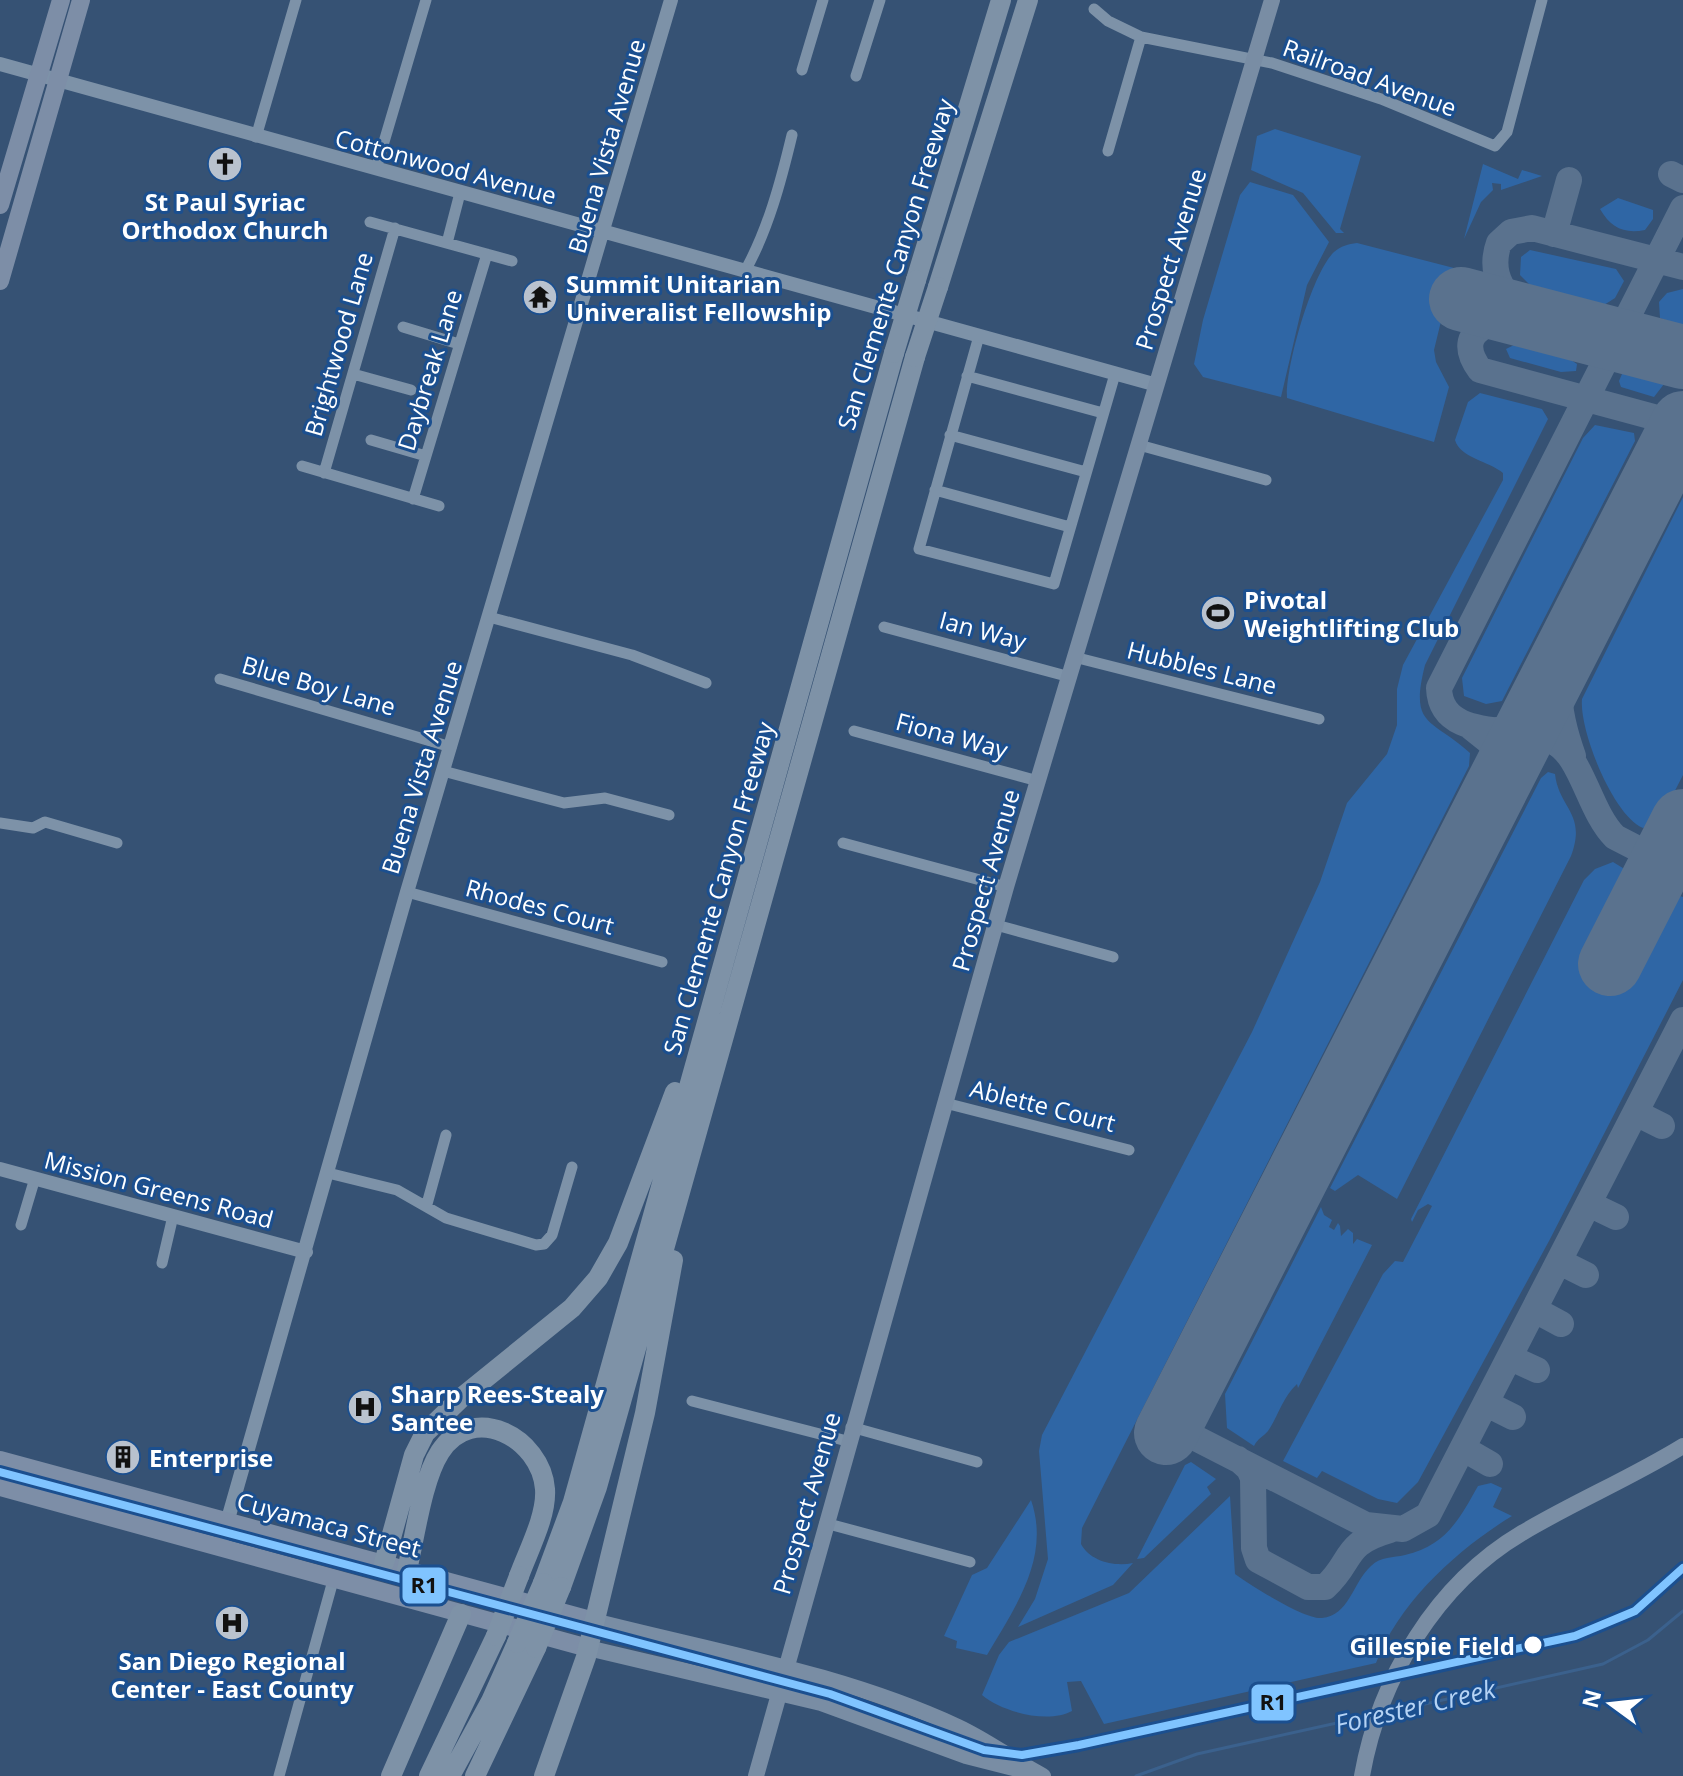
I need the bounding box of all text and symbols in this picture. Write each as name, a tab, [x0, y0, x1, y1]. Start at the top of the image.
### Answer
street label: Railroad Avenue	[1279, 30, 1461, 124]
street label: Buena Vista Avenue	[560, 35, 652, 257]
street label: San Clemente Canyon Freeway	[829, 94, 961, 434]
street label: Cottonwood Avenue	[332, 121, 560, 211]
church icon: St Paul Syriac Orthodox Church	[206, 145, 244, 183]
street label: Prospect Avenue	[1127, 164, 1213, 354]
place label: St Paul Syriac Orthodox Church	[121, 185, 329, 246]
street label: Brightwood Lane	[296, 248, 380, 440]
place label: Summit Unitarian Univeralist Fellowship	[566, 267, 831, 328]
temple icon: Summit Unitarian Univeralist Fellowship	[521, 278, 559, 316]
street label: Daybreak Lane	[389, 285, 469, 455]
place label: Pivotal Weightlifting Club	[1244, 583, 1459, 644]
sports icon: Pivotal Weightlifting Club	[1199, 594, 1237, 632]
street label: Ian Way	[936, 603, 1031, 658]
street label: Hubbles Lane	[1124, 632, 1280, 702]
street label: Blue Boy Lane	[238, 647, 400, 723]
street label: Buena Vista Avenue	[373, 656, 469, 878]
street label: Fiona Way	[892, 704, 1013, 766]
street label: San Clemente Canyon Freeway	[655, 717, 782, 1058]
street label: Prospect Avenue	[943, 785, 1027, 975]
street label: Rhodes Court	[462, 870, 618, 942]
street label: Ablette Court	[967, 1071, 1119, 1139]
street label: Mission Greens Road	[41, 1143, 277, 1235]
place label: Sharp Rees-Stealy Santee	[391, 1377, 604, 1438]
hospital icon: Sharp Rees-Stealy Santee	[346, 1388, 384, 1426]
street label: Prospect Avenue	[764, 1408, 848, 1598]
building icon: Enterprise	[104, 1438, 142, 1476]
place label: Enterprise	[149, 1441, 273, 1474]
street label: Cuyamaca Street	[234, 1484, 424, 1564]
line badge: R1	[401, 1566, 447, 1605]
text: R1	[410, 1569, 438, 1599]
hospital icon: San Diego Regional Center - East County	[213, 1604, 251, 1642]
place label: Gillespie Field	[1349, 1629, 1515, 1662]
marker: Gillespie Field	[1522, 1634, 1544, 1656]
place label: San Diego Regional Center - East County	[110, 1644, 354, 1705]
north arrow	[1571, 1664, 1651, 1744]
water label: Forester Creek	[1331, 1670, 1500, 1742]
line badge: R1	[1250, 1683, 1295, 1722]
text: R1	[1259, 1686, 1287, 1716]
text: N	[1574, 1686, 1608, 1711]

